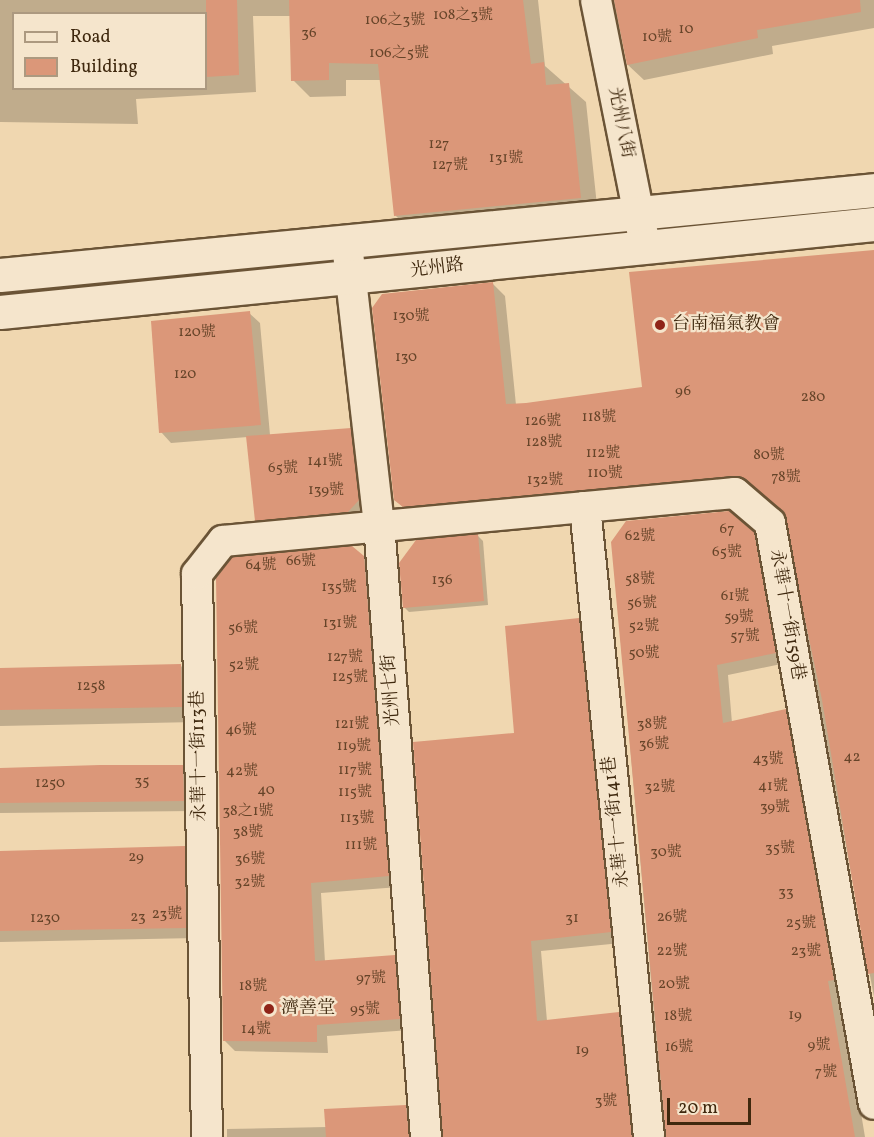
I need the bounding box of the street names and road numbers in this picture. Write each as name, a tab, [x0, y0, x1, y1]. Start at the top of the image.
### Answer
street label: 光州八街	[603, 86, 637, 160]
street label: 光州路	[409, 255, 465, 283]
street label: 永華十一街159巷	[764, 548, 808, 682]
street label: 光州七街	[379, 653, 405, 727]
street label: 永華十一街113巷	[188, 690, 212, 822]
street label: 永華十一街141巷	[599, 755, 635, 889]

